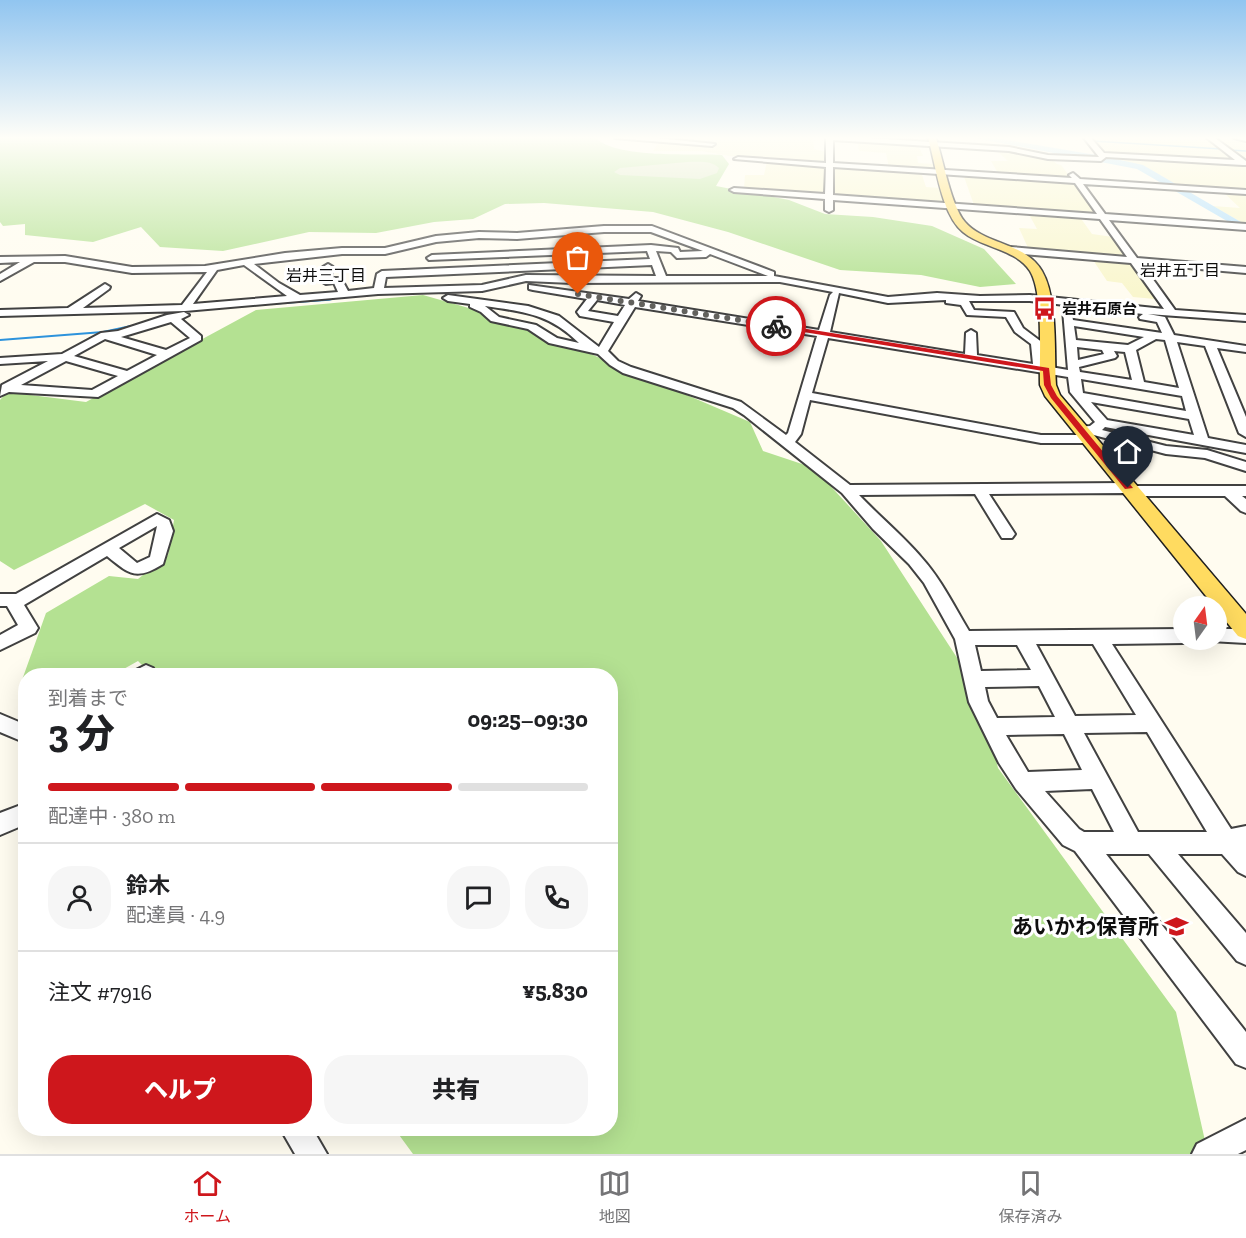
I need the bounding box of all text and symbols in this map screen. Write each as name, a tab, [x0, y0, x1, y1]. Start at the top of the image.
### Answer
pin	[552, 232, 603, 294]
icon: bag	[561, 241, 594, 274]
district label: 岩井五丁目	[1140, 261, 1220, 280]
district label: 岩井三丁目	[286, 266, 366, 285]
courier	[746, 296, 806, 356]
bus stop icon: 岩井石原台	[1031, 296, 1057, 322]
place label: 岩井石原台	[1062, 300, 1137, 318]
icon: bike	[760, 310, 793, 343]
pin	[1102, 426, 1153, 488]
icon: home	[1111, 435, 1144, 468]
north arrow	[1173, 596, 1227, 650]
map controls	[1173, 596, 1227, 650]
text: 到着まで	[48, 686, 128, 710]
text: 09:25–09:30	[468, 706, 588, 733]
text: 3 分	[48, 710, 115, 757]
text: 配達中 · 380 m	[48, 804, 175, 828]
button: person	[48, 866, 111, 929]
button: chat	[447, 866, 510, 929]
button: phone	[525, 866, 588, 929]
text: 鈴木	[126, 872, 170, 899]
text: 配達員 · 4.9	[126, 903, 225, 927]
place label: あいかわ保育所	[1012, 914, 1159, 939]
school or university icon: あいかわ保育所	[1164, 914, 1190, 940]
text: ¥5,830	[522, 977, 588, 1004]
text: 注文 #7916	[48, 979, 152, 1006]
button: ヘルプ	[48, 1055, 312, 1124]
button: 共有	[324, 1055, 588, 1124]
tab: ホーム	[184, 1167, 231, 1227]
tab: 地図	[598, 1167, 631, 1227]
tab: 保存済み	[998, 1167, 1062, 1227]

